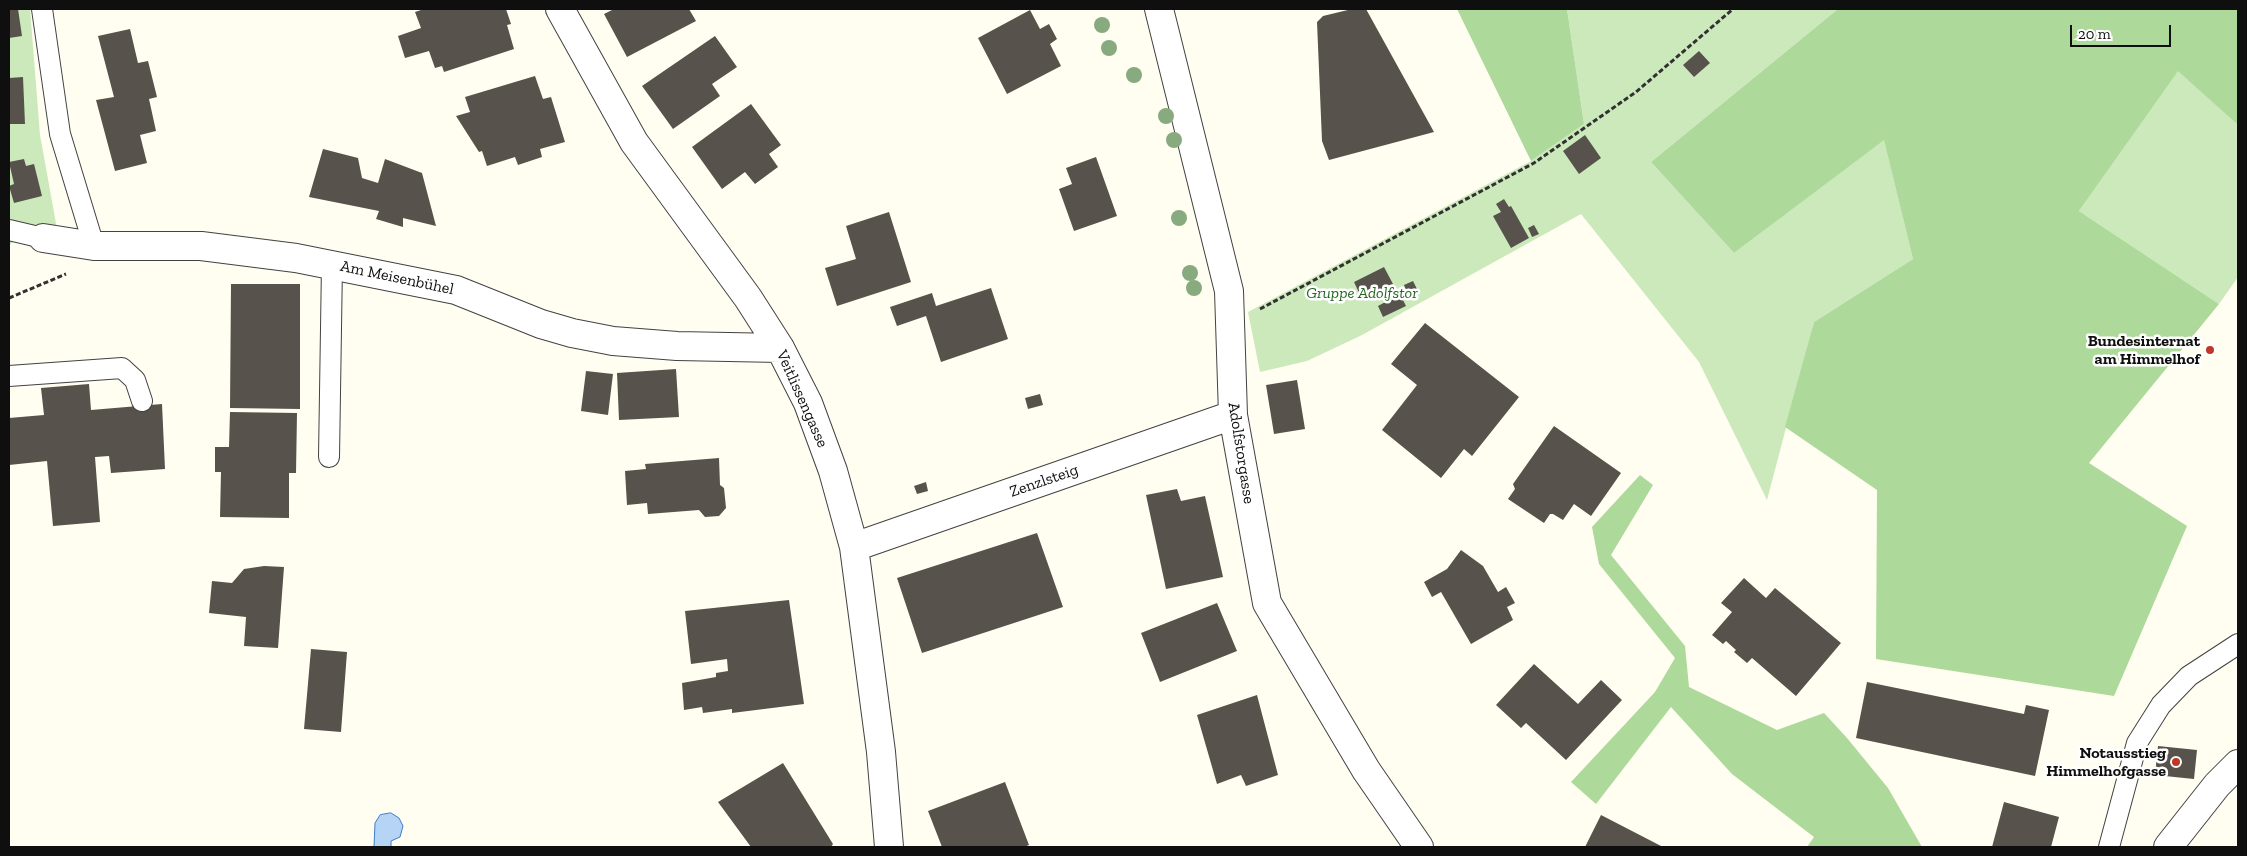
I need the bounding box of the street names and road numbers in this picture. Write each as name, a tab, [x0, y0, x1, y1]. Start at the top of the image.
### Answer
street label: Am Meisenbühel	[339, 257, 455, 299]
street label: Veitlissengasse	[772, 347, 832, 451]
street label: Adolfstorgasse	[1224, 401, 1258, 505]
street label: Zenzlsteig	[1007, 460, 1081, 502]

